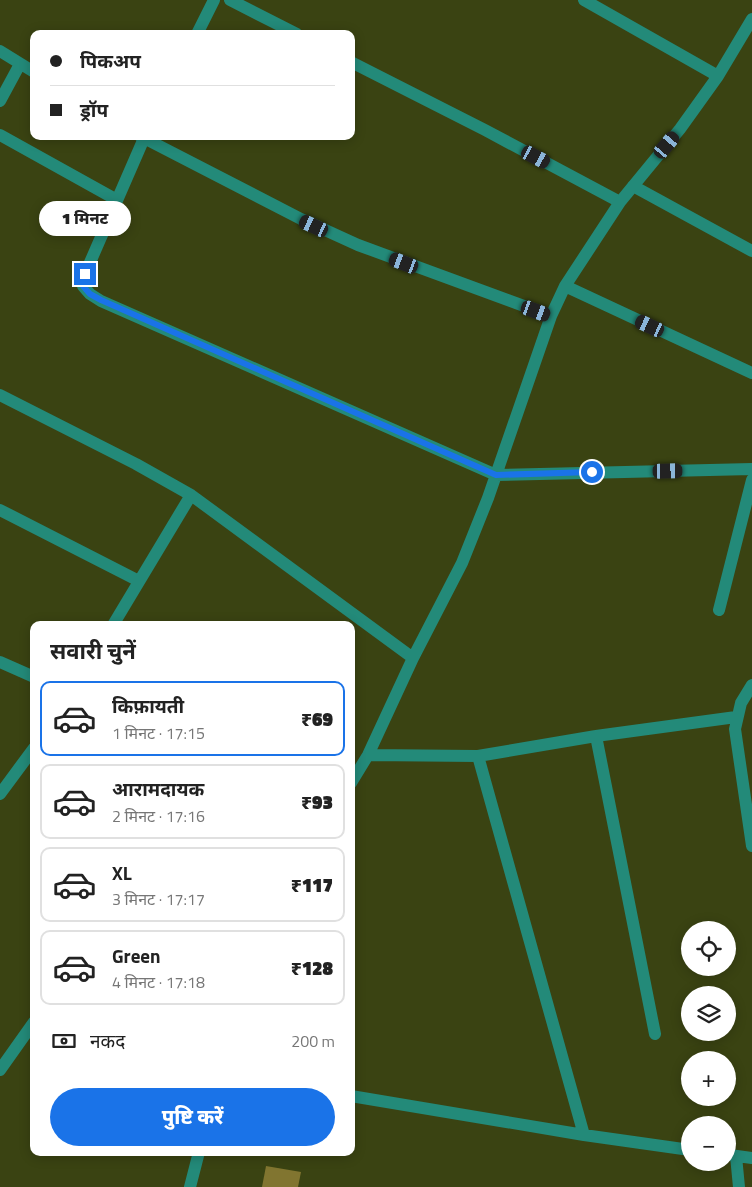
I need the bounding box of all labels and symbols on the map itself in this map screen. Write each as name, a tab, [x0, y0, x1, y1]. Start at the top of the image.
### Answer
car	[651, 129, 682, 161]
car	[519, 143, 552, 171]
callout: 1 मिनट	[39, 202, 131, 236]
car	[297, 213, 330, 239]
car	[387, 251, 420, 275]
route end	[74, 263, 96, 285]
car	[519, 299, 552, 323]
car	[633, 313, 666, 339]
route start	[581, 461, 603, 483]
car	[652, 463, 683, 479]

